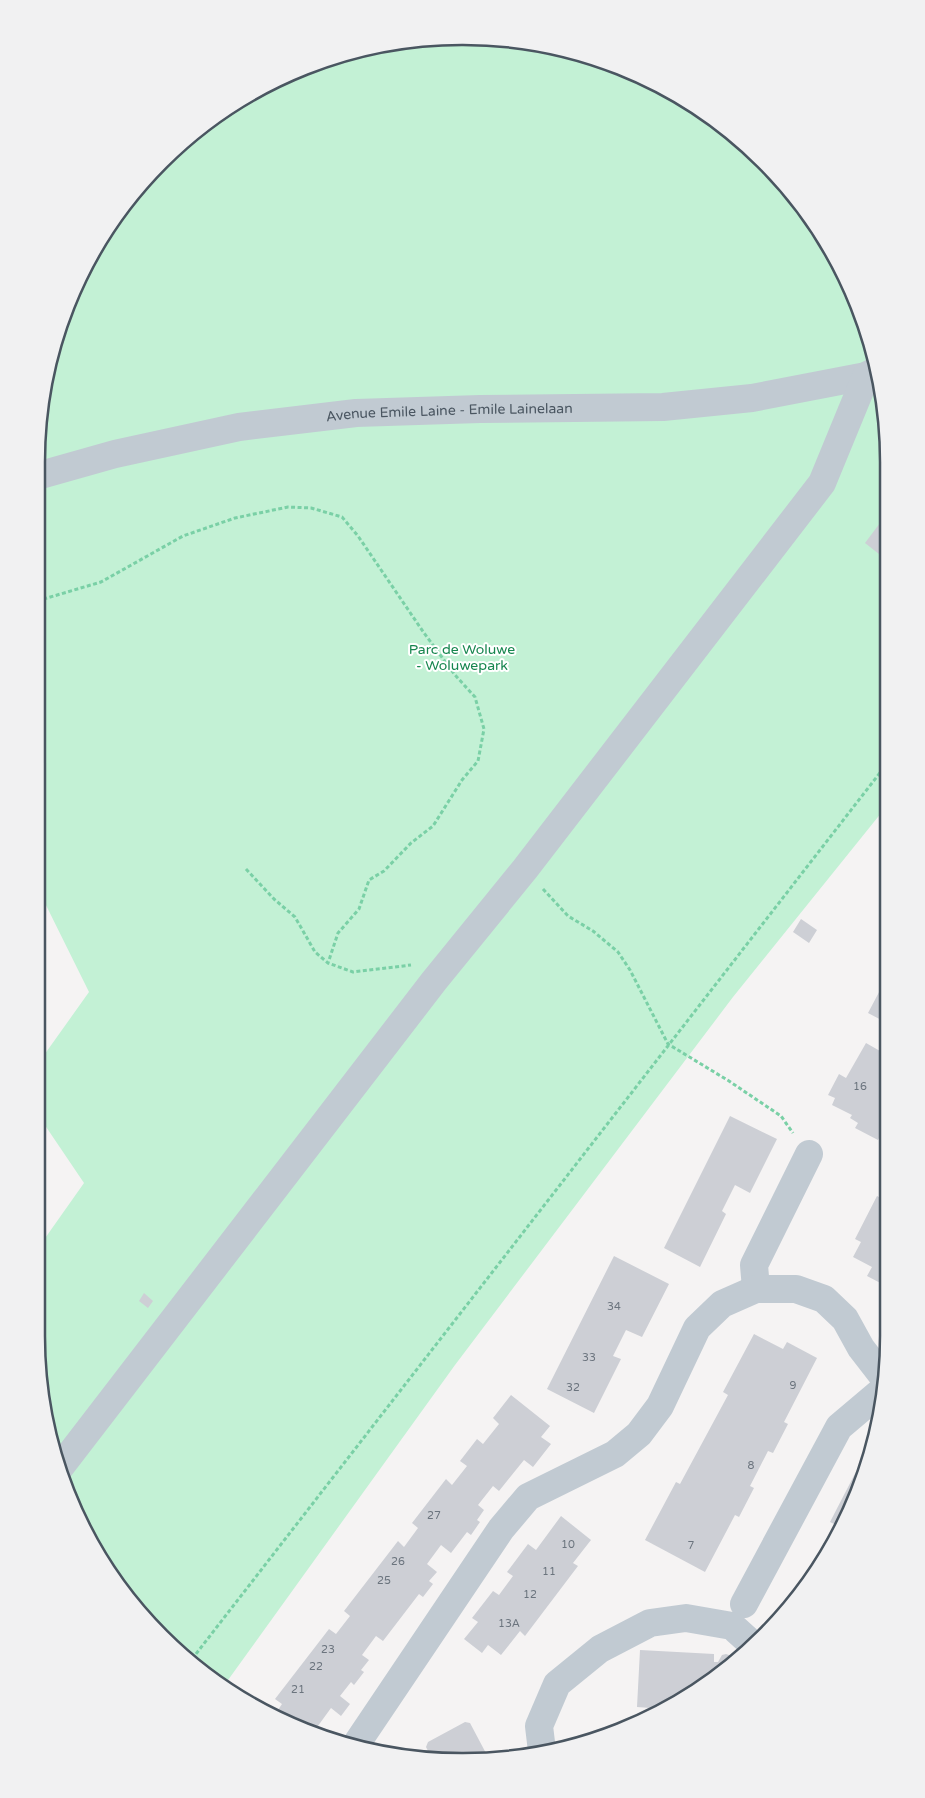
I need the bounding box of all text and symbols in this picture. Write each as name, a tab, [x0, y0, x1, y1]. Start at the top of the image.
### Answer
street label: Avenue Emile Laine - Emile Lainelaan	[325, 400, 573, 426]
park label: Parc de Woluwe - Woluwepark	[409, 641, 515, 674]
house number: 16	[853, 1080, 867, 1093]
house number: 34	[607, 1300, 621, 1313]
house number: 33	[582, 1351, 596, 1364]
house number: 9	[790, 1379, 797, 1392]
house number: 32	[566, 1381, 580, 1394]
house number: 8	[748, 1459, 755, 1472]
house number: 27	[427, 1509, 441, 1522]
house number: 10	[561, 1538, 575, 1551]
house number: 7	[688, 1539, 695, 1552]
house number: 26	[391, 1555, 405, 1568]
house number: 11	[542, 1565, 556, 1578]
house number: 25	[377, 1574, 391, 1587]
house number: 12	[523, 1588, 537, 1601]
house number: 13A	[498, 1617, 520, 1630]
house number: 23	[321, 1643, 335, 1656]
house number: 22	[309, 1660, 323, 1673]
house number: 21	[291, 1683, 305, 1696]

